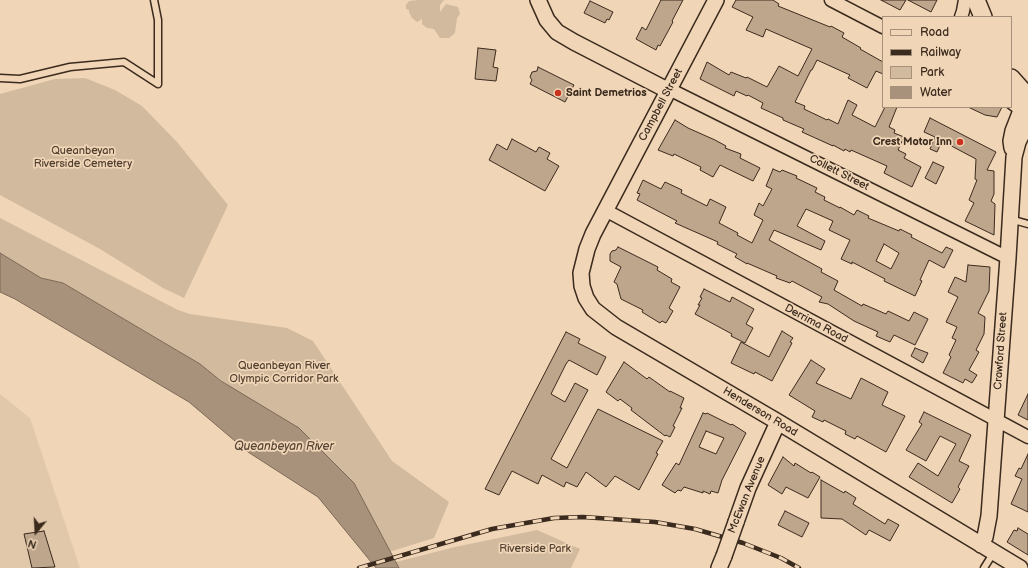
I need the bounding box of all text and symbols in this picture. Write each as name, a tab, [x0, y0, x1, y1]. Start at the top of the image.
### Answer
legend	[882, 16, 1012, 108]
text: Road	[920, 25, 949, 40]
text: Railway	[920, 45, 961, 60]
text: Park	[920, 65, 944, 80]
street label: Campbell Street	[636, 66, 686, 144]
text: Water	[920, 85, 952, 100]
place label: Saint Demetrios	[566, 86, 647, 100]
marker: Saint Demetrios	[553, 88, 563, 98]
place label: Crest Motor Inn	[873, 135, 952, 149]
marker: Crest Motor Inn	[955, 137, 965, 147]
park label: Queanbeyan Riverside Cemetery	[34, 144, 132, 170]
street label: Collett Street	[807, 152, 871, 194]
street label: Derrima Road	[782, 302, 850, 346]
street label: Crawford Street	[992, 312, 1010, 390]
park label: Queanbeyan River Olympic Corridor Park	[230, 359, 338, 385]
street label: Henderson Road	[720, 384, 800, 440]
water label: Queanbeyan River	[234, 440, 334, 454]
street label: McEwan Avenue	[726, 455, 768, 535]
north arrow	[16, 512, 56, 552]
text: N	[26, 536, 38, 551]
park label: Riverside Park	[499, 542, 571, 556]

